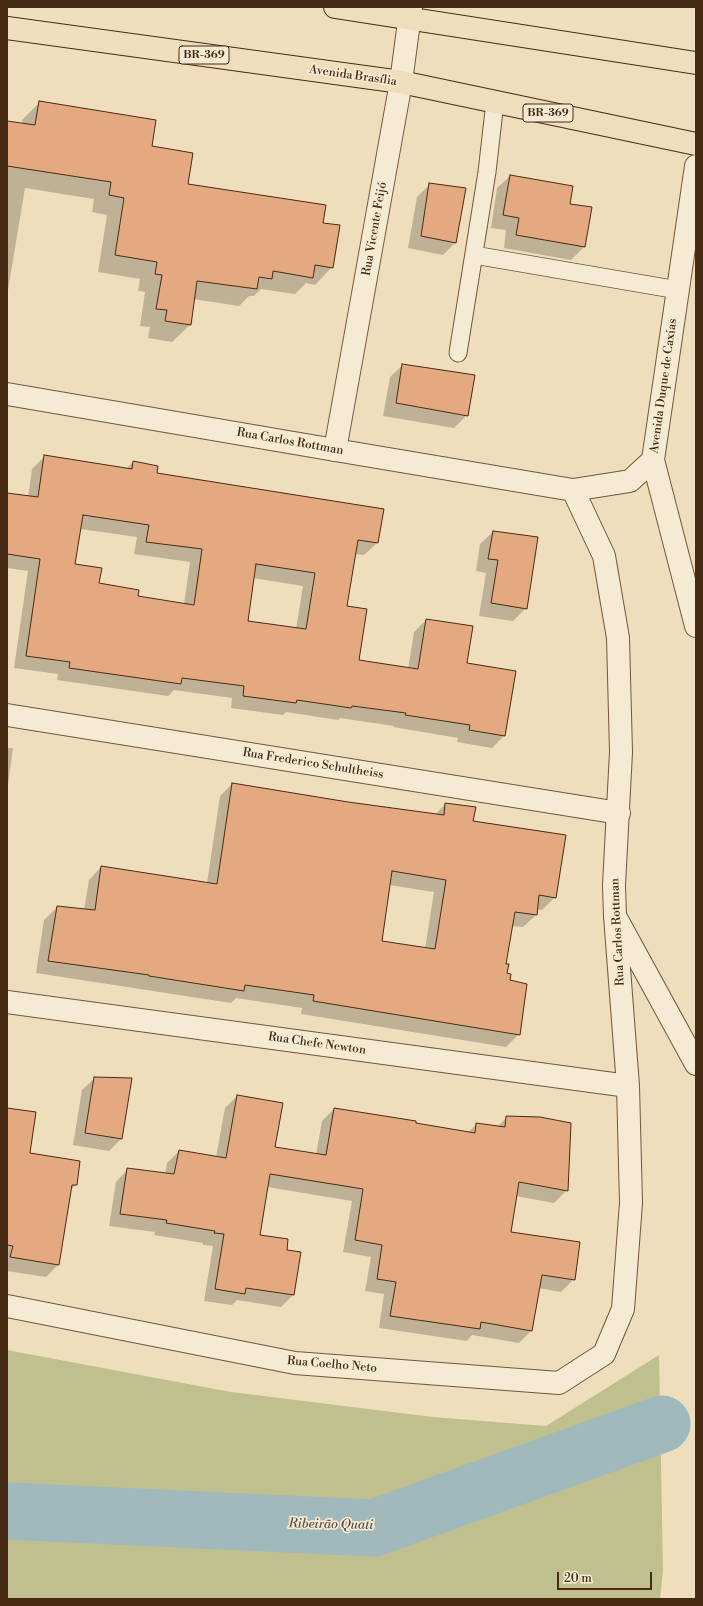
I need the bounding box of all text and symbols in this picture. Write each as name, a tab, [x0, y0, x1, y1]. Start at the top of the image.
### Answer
road number: BR-369	[179, 46, 229, 64]
street label: Avenida Brasília	[308, 63, 398, 89]
road number: BR-369	[523, 104, 573, 122]
street label: Rua Vicente Feijó	[360, 181, 390, 277]
street label: Avenida Duque de Caxias	[647, 318, 681, 454]
street label: Rua Carlos Rottman	[236, 426, 344, 458]
street label: Rua Frederico Schultheiss	[241, 746, 385, 782]
street label: Rua Carlos Rottman	[608, 878, 628, 986]
street label: Rua Chefe Newton	[267, 1030, 367, 1058]
street label: Rua Coelho Neto	[286, 1354, 378, 1376]
water label: Ribeirão Quati	[288, 1516, 374, 1534]
scale bar	[559, 1564, 654, 1590]
text: 20 m	[564, 1571, 592, 1586]

